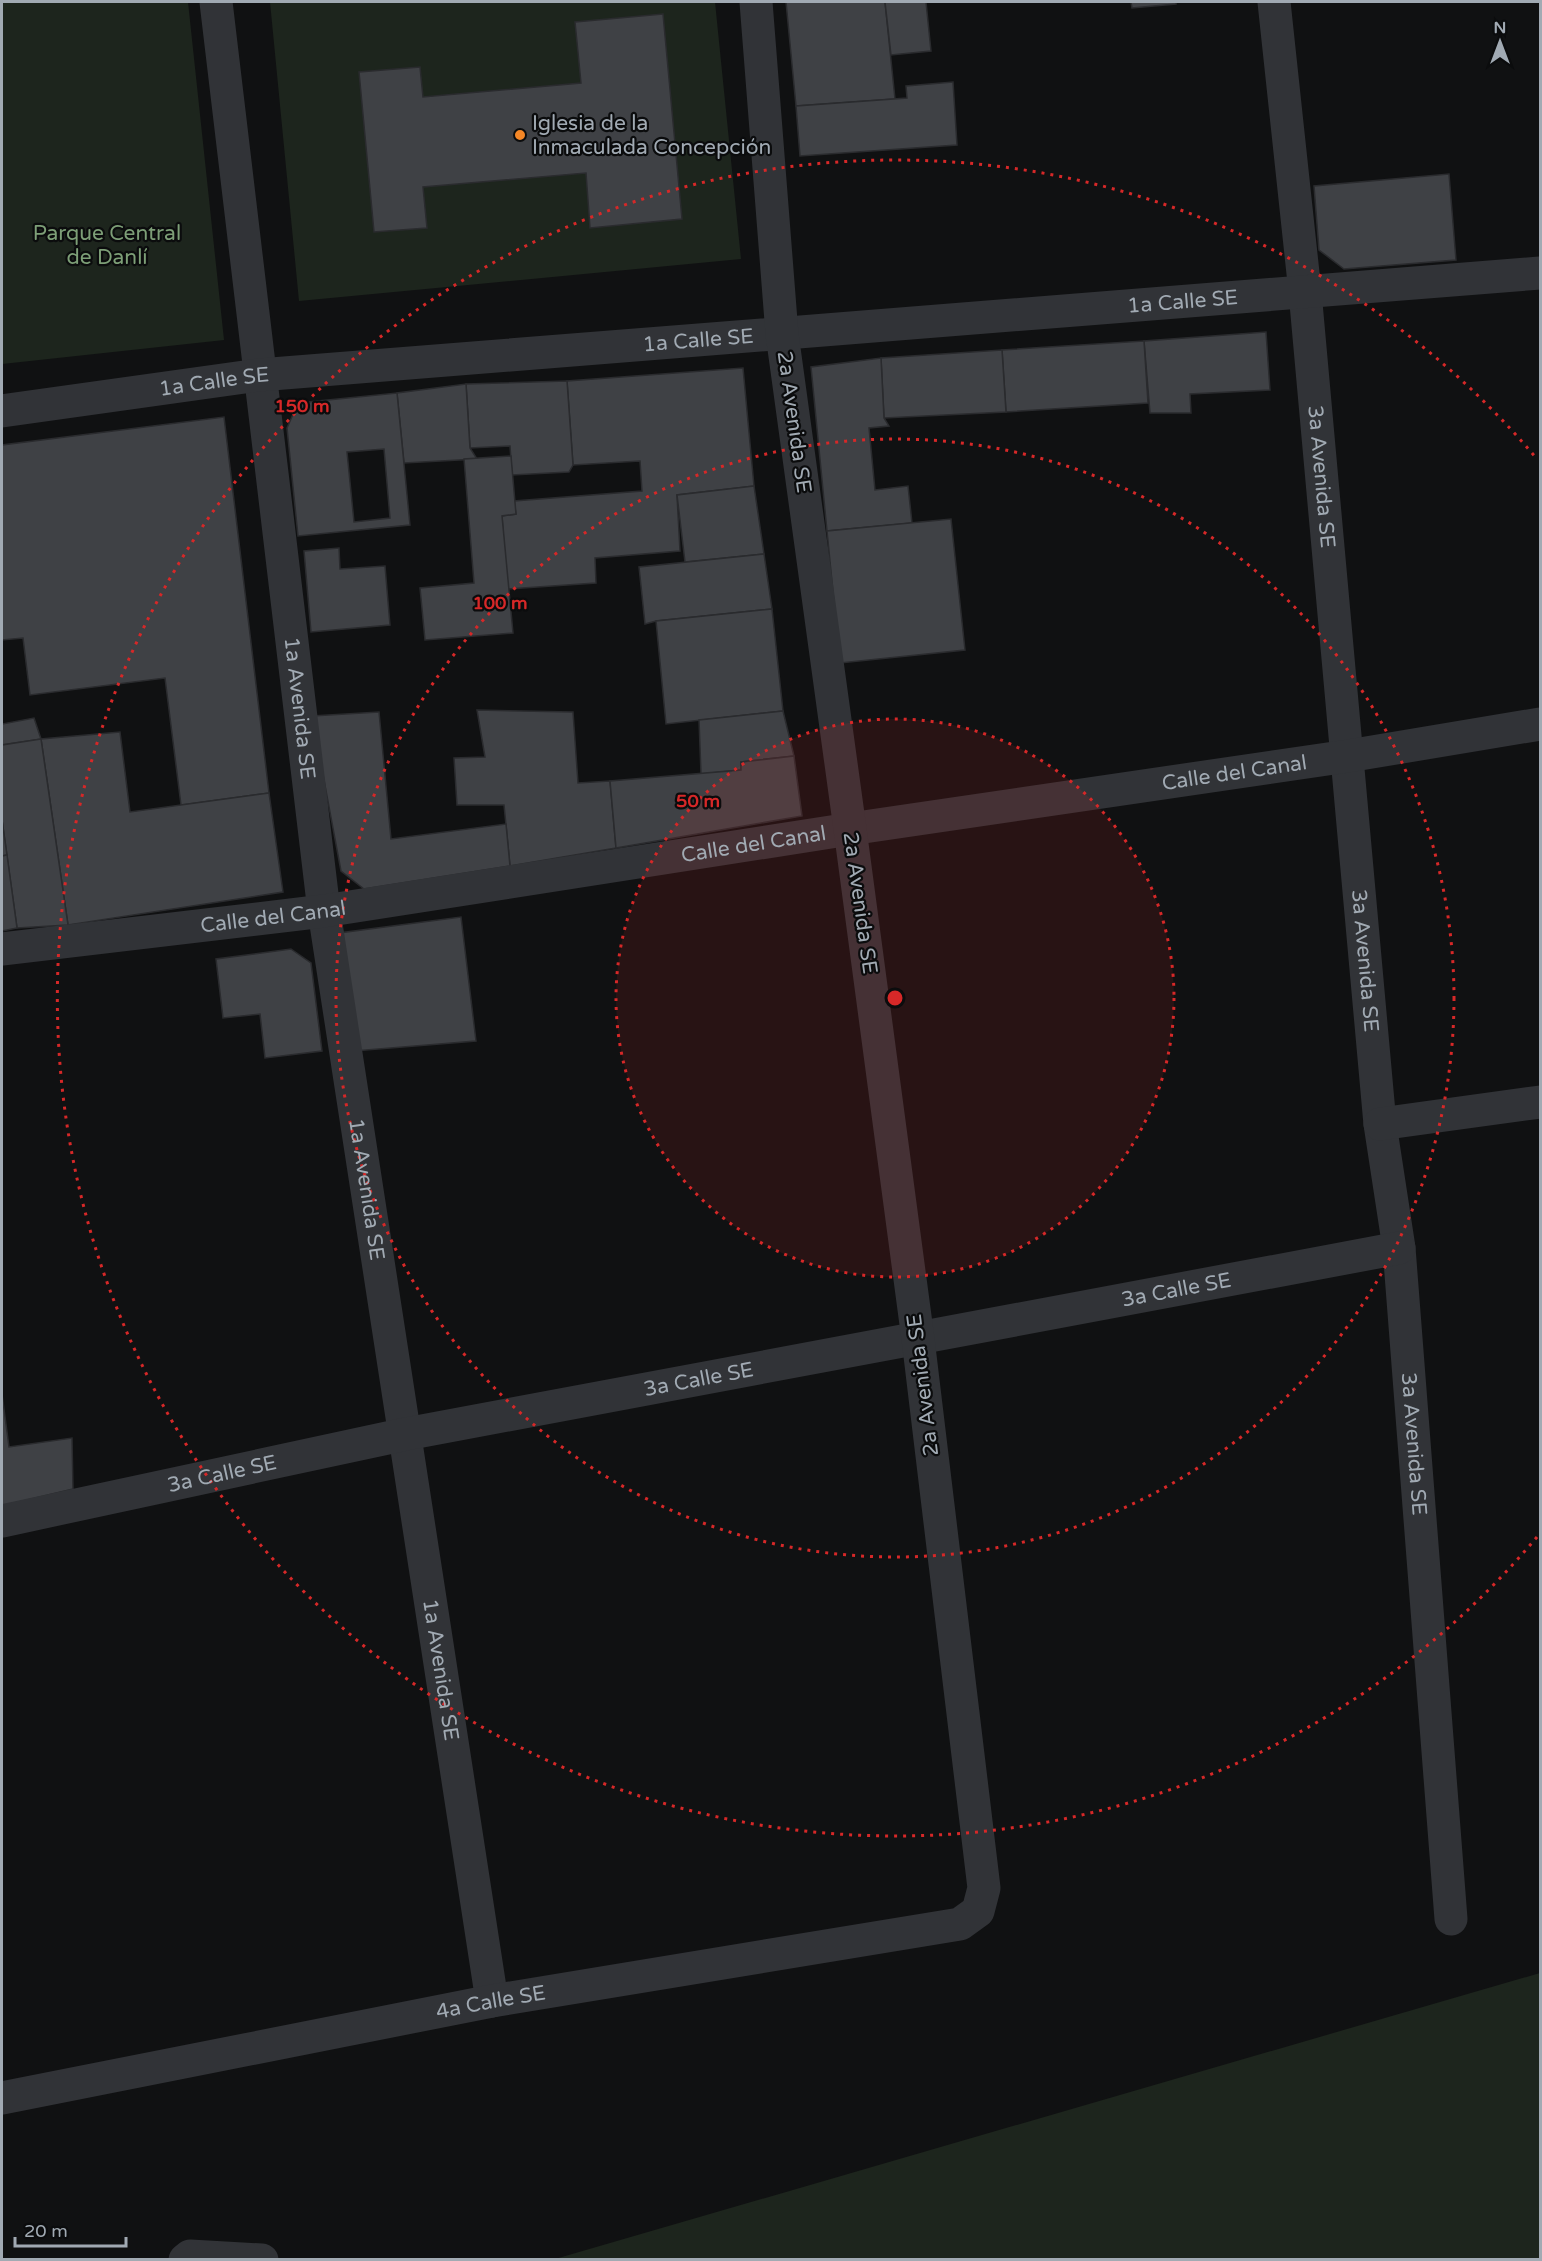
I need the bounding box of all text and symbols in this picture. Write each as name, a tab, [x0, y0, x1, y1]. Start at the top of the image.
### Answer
north arrow	[1470, 12, 1530, 72]
text: N	[1494, 18, 1506, 38]
place label: Iglesia de la Inmaculada Concepción	[532, 111, 771, 160]
marker: Iglesia de la Inmaculada Concepción	[513, 128, 527, 142]
park label: Parque Central de Danlí	[33, 221, 181, 270]
street label: 1a Calle SE	[1126, 285, 1239, 318]
street label: 1a Calle SE	[642, 323, 754, 357]
street label: 2a Avenida SE	[772, 349, 816, 495]
street label: 1a Calle SE	[157, 362, 270, 401]
text: 150 m	[274, 395, 330, 417]
street label: 3a Avenida SE	[1303, 404, 1341, 549]
text: 100 m	[472, 592, 528, 614]
street label: 1a Avenida SE	[279, 635, 321, 781]
street label: Calle del Canal	[1160, 750, 1309, 796]
text: 50 m	[676, 790, 720, 812]
street label: Calle del Canal	[679, 820, 828, 868]
street label: 2a Avenida SE	[838, 830, 882, 976]
street label: 3a Avenida SE	[1346, 888, 1384, 1033]
street label: Calle del Canal	[199, 895, 348, 938]
centre of rings	[885, 988, 905, 1008]
street label: 1a Avenida SE	[344, 1117, 390, 1262]
street label: 3a Calle SE	[1119, 1267, 1233, 1312]
street label: 2a Avenida SE	[902, 1312, 944, 1458]
street label: 3a Calle SE	[642, 1357, 756, 1402]
street label: 3a Avenida SE	[1396, 1372, 1432, 1516]
street label: 3a Calle SE	[165, 1450, 279, 1498]
street label: 1a Avenida SE	[418, 1597, 464, 1742]
street label: 4a Calle SE	[434, 1980, 547, 2024]
scale bar	[15, 2210, 126, 2248]
text: 20 m	[24, 2220, 68, 2242]

